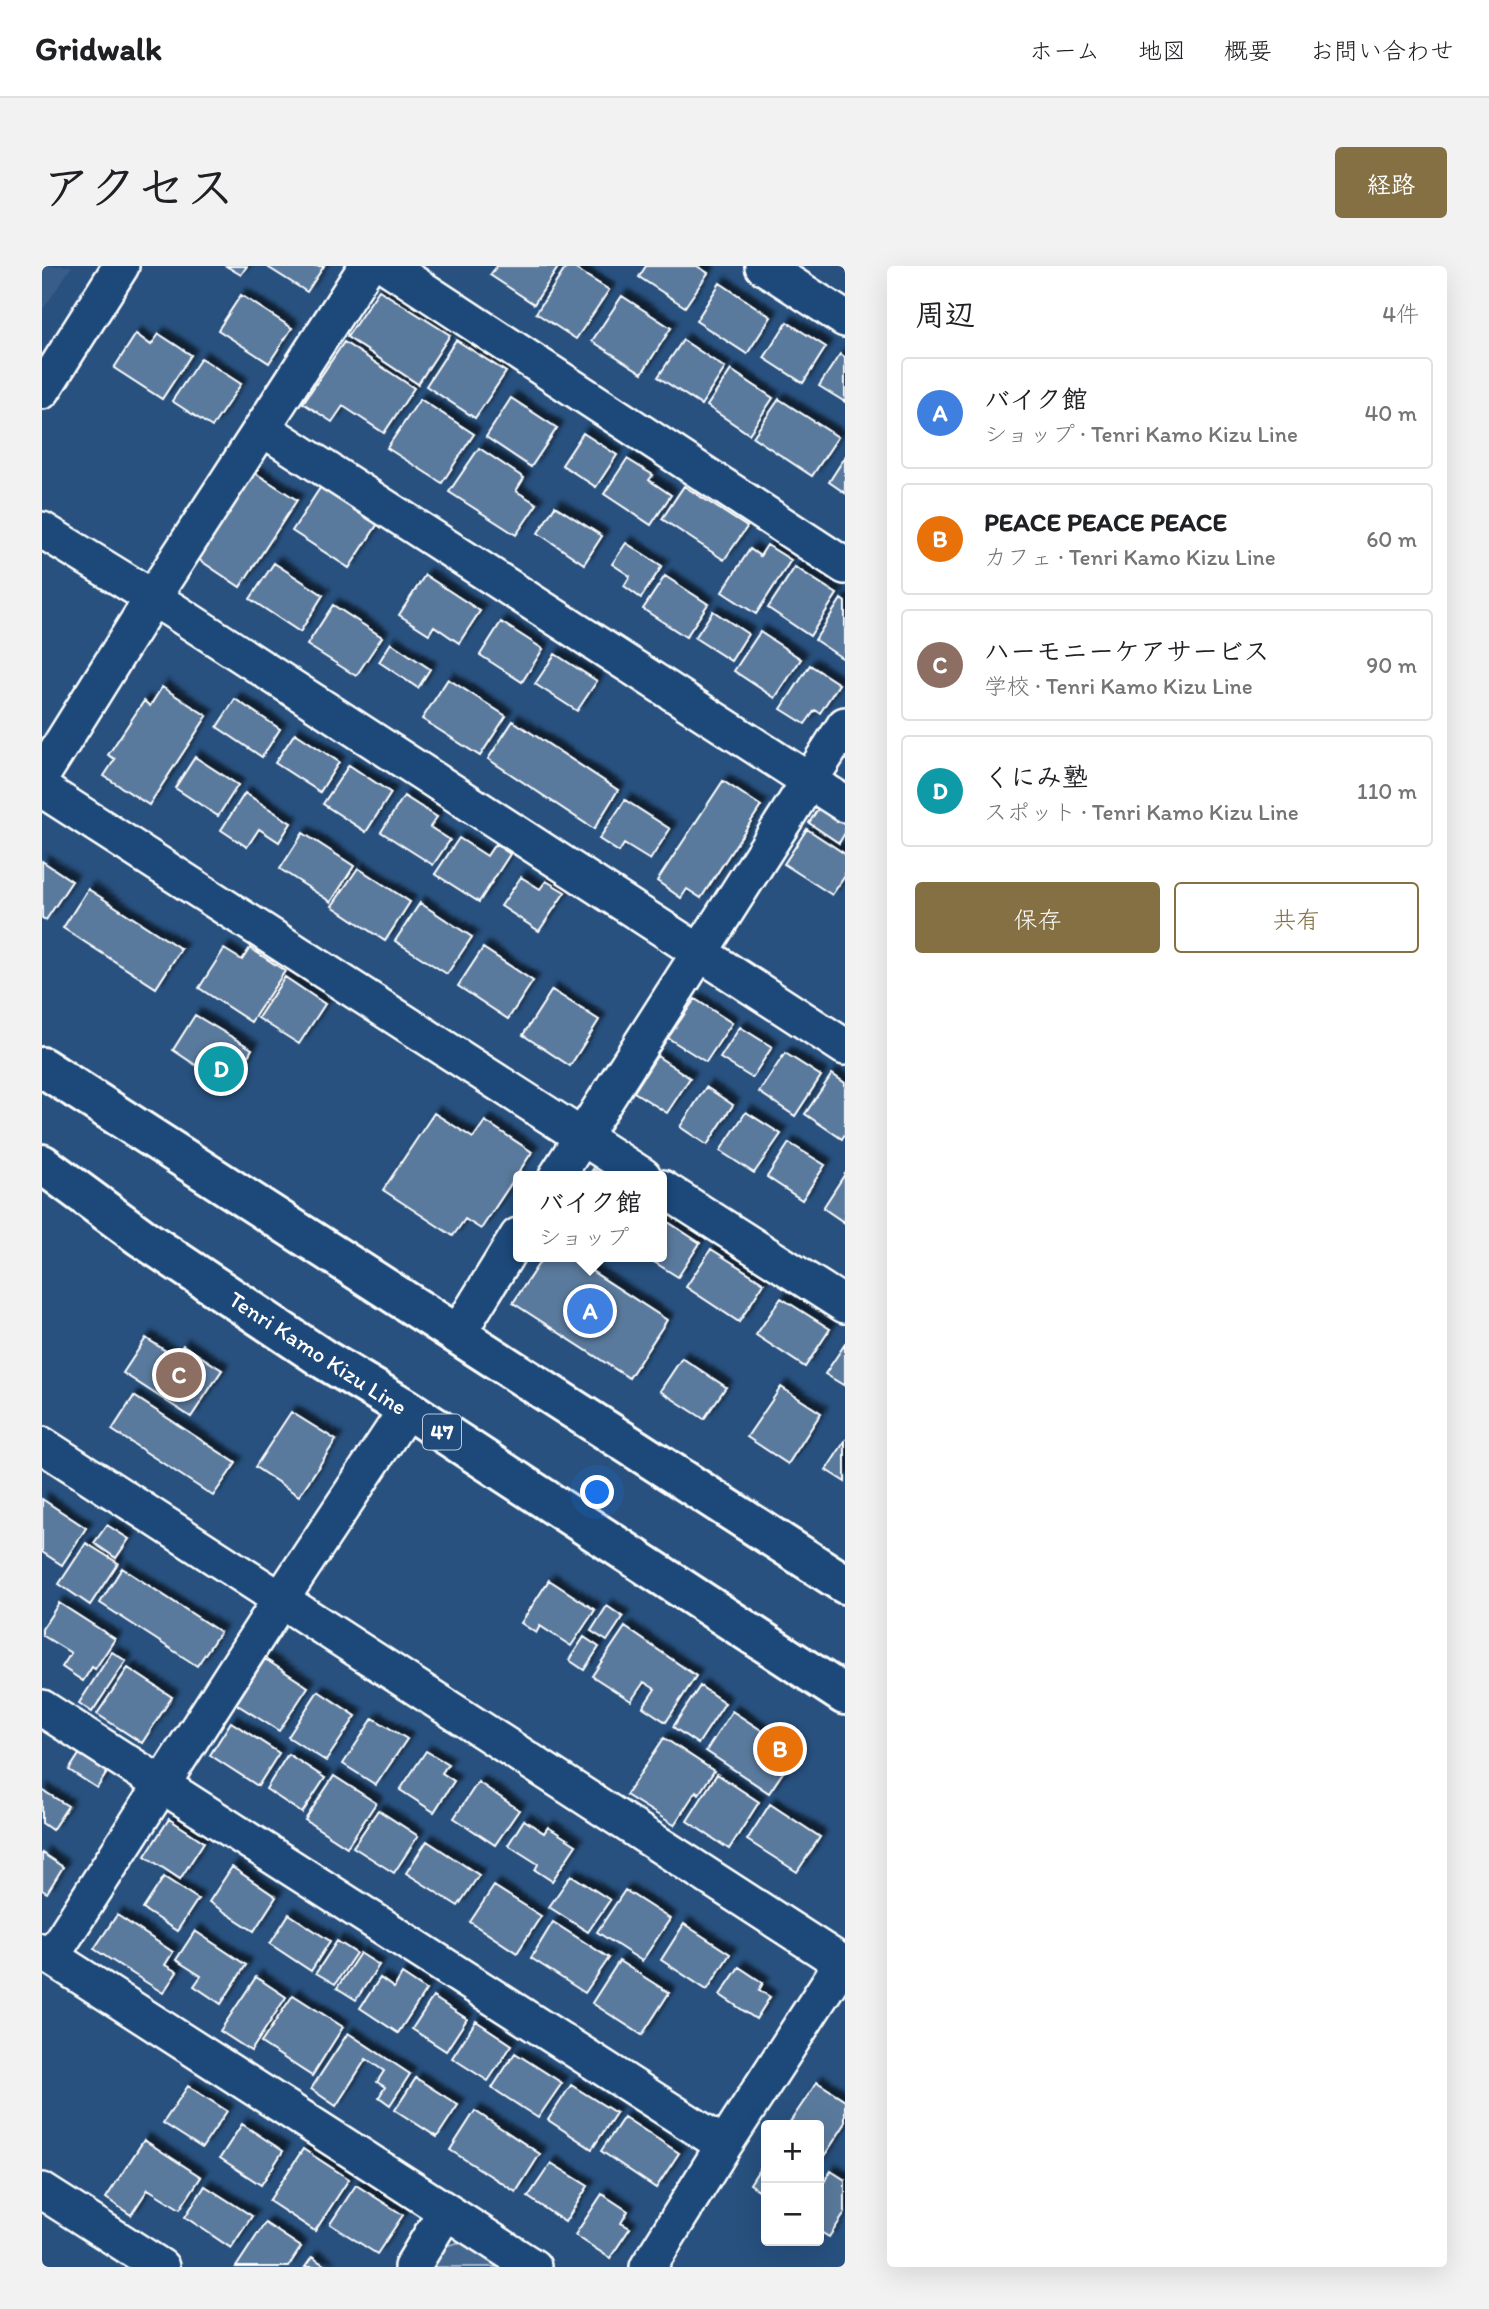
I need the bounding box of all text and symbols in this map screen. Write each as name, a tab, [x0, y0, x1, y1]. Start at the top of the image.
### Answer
text: Gridwalk	[35, 29, 162, 68]
text: ホーム	[1029, 36, 1100, 65]
text: 地図	[1138, 36, 1186, 65]
text: 概要	[1224, 36, 1272, 65]
text: お問い合わせ	[1310, 36, 1454, 65]
button: 経路	[1335, 147, 1447, 218]
text: アクセス	[42, 157, 235, 216]
text: 周辺	[915, 296, 975, 333]
text: 4件	[1382, 300, 1419, 328]
text: バイク館	[984, 383, 1087, 415]
text: A	[933, 399, 947, 427]
text: 40 m	[1364, 399, 1417, 427]
text: ショップ · Tenri Kamo Kizu Line	[984, 420, 1298, 448]
text: PEACE PEACE PEACE	[984, 506, 1227, 538]
text: B	[933, 525, 947, 553]
text: 60 m	[1366, 525, 1417, 553]
text: カフェ · Tenri Kamo Kizu Line	[984, 543, 1276, 571]
text: ハーモニーケアサービス	[984, 635, 1269, 667]
text: C	[933, 651, 947, 679]
text: 90 m	[1366, 651, 1417, 679]
text: 学校 · Tenri Kamo Kizu Line	[984, 672, 1253, 700]
text: くにみ塾	[984, 761, 1088, 793]
text: D	[932, 777, 948, 805]
text: 110 m	[1357, 777, 1417, 805]
text: スポット · Tenri Kamo Kizu Line	[984, 798, 1299, 826]
button: 保存	[915, 882, 1160, 953]
button: 共有	[1174, 882, 1419, 953]
pin: D	[198, 1043, 244, 1095]
popup	[513, 1171, 667, 1262]
text: バイク館	[538, 1186, 642, 1218]
text: ショップ	[538, 1223, 629, 1251]
street label: Tenri Kamo Kizu Line	[224, 1285, 412, 1421]
pin: A	[567, 1285, 613, 1337]
pin: C	[156, 1349, 202, 1401]
road number: 47	[423, 1414, 461, 1450]
your location	[580, 1475, 614, 1509]
pin: B	[757, 1723, 803, 1775]
map controls	[761, 2120, 824, 2246]
button: +	[761, 2120, 824, 2183]
button: −	[761, 2183, 824, 2246]

